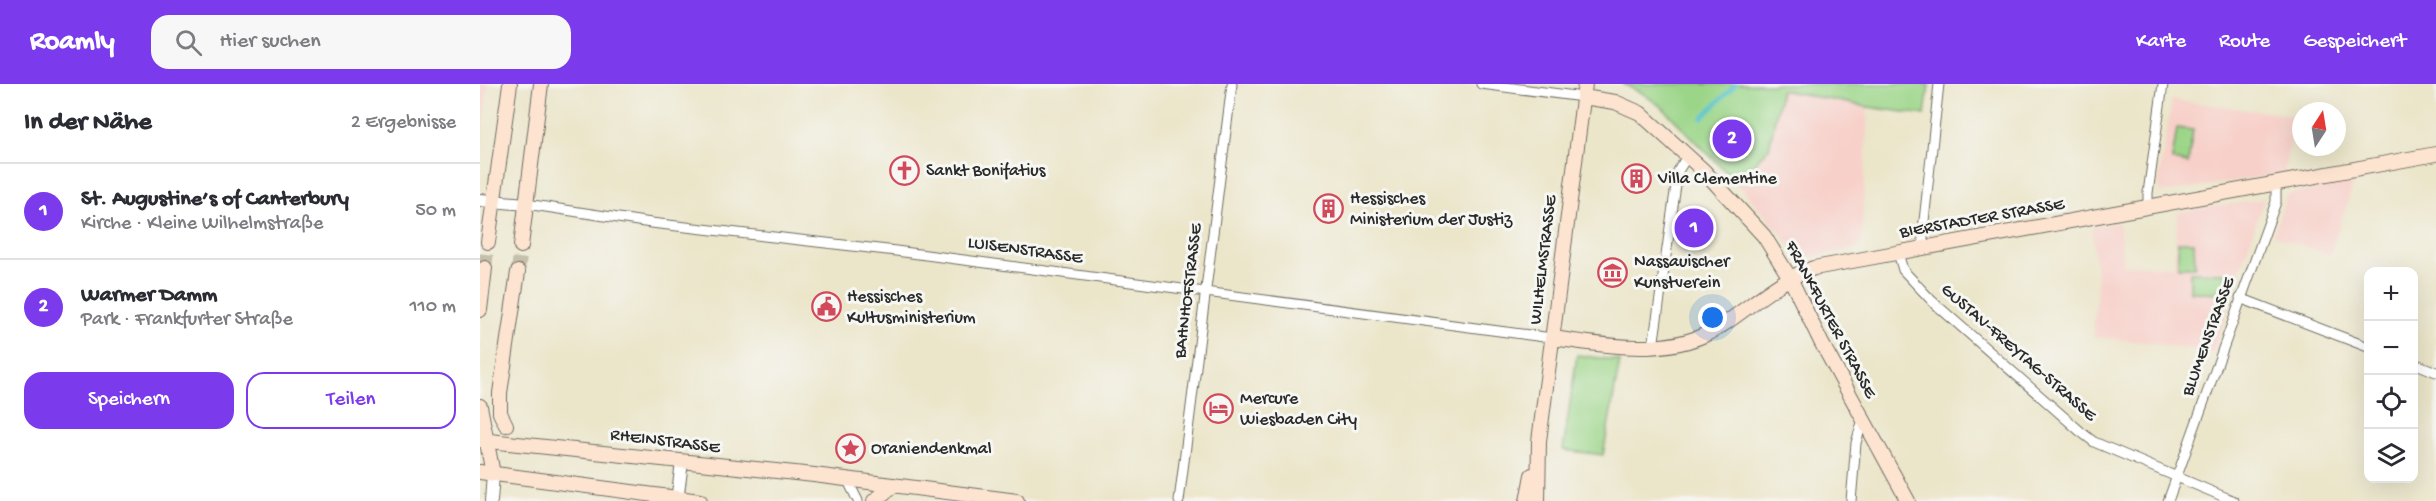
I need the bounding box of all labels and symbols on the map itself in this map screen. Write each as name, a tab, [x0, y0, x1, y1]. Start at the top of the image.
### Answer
north arrow	[2292, 102, 2346, 156]
pin: 2	[1712, 116, 1752, 162]
church icon: Sankt Bonifatius	[889, 155, 921, 187]
place label: Sankt Bonifatius	[926, 161, 1047, 182]
building icon: Villa Clementine	[1621, 163, 1653, 195]
place label: Villa Clementine	[1657, 169, 1778, 190]
place label: Hessisches Ministerium der Justiz	[1350, 189, 1513, 231]
building icon: Hessisches Ministerium der Justiz	[1313, 193, 1345, 225]
street label: WILHELMSTRASSE	[1526, 193, 1562, 326]
street label: BIERSTADTER STRASSE	[1897, 194, 2067, 244]
pin: 1	[1674, 206, 1714, 250]
street label: BAHNHOFSTRASSE	[1170, 222, 1208, 360]
street label: LUISENSTRASSE	[966, 233, 1085, 270]
street label: FRANKFURTER STRASSE	[1779, 237, 1881, 403]
place label: Nassauischer Kunstverein	[1634, 252, 1731, 294]
museum icon: Nassauischer Kunstverein	[1597, 256, 1629, 288]
street label: BLUMENSTRASSE	[2177, 274, 2240, 400]
street label: GUSTAV-FREYTAG-STRASSE	[1936, 280, 2101, 427]
place label: Hessisches Kultusministerium	[847, 287, 976, 329]
public building icon: Hessisches Kultusministerium	[810, 291, 842, 323]
your location	[1698, 303, 1727, 332]
place label: Mercure Wiesbaden City	[1240, 389, 1357, 431]
hotel icon: Mercure Wiesbaden City	[1203, 393, 1235, 425]
street label: RHEINSTRASSE	[609, 425, 722, 459]
place icon: Oraniendenkmal	[834, 433, 866, 465]
place label: Oraniendenkmal	[871, 439, 992, 460]

